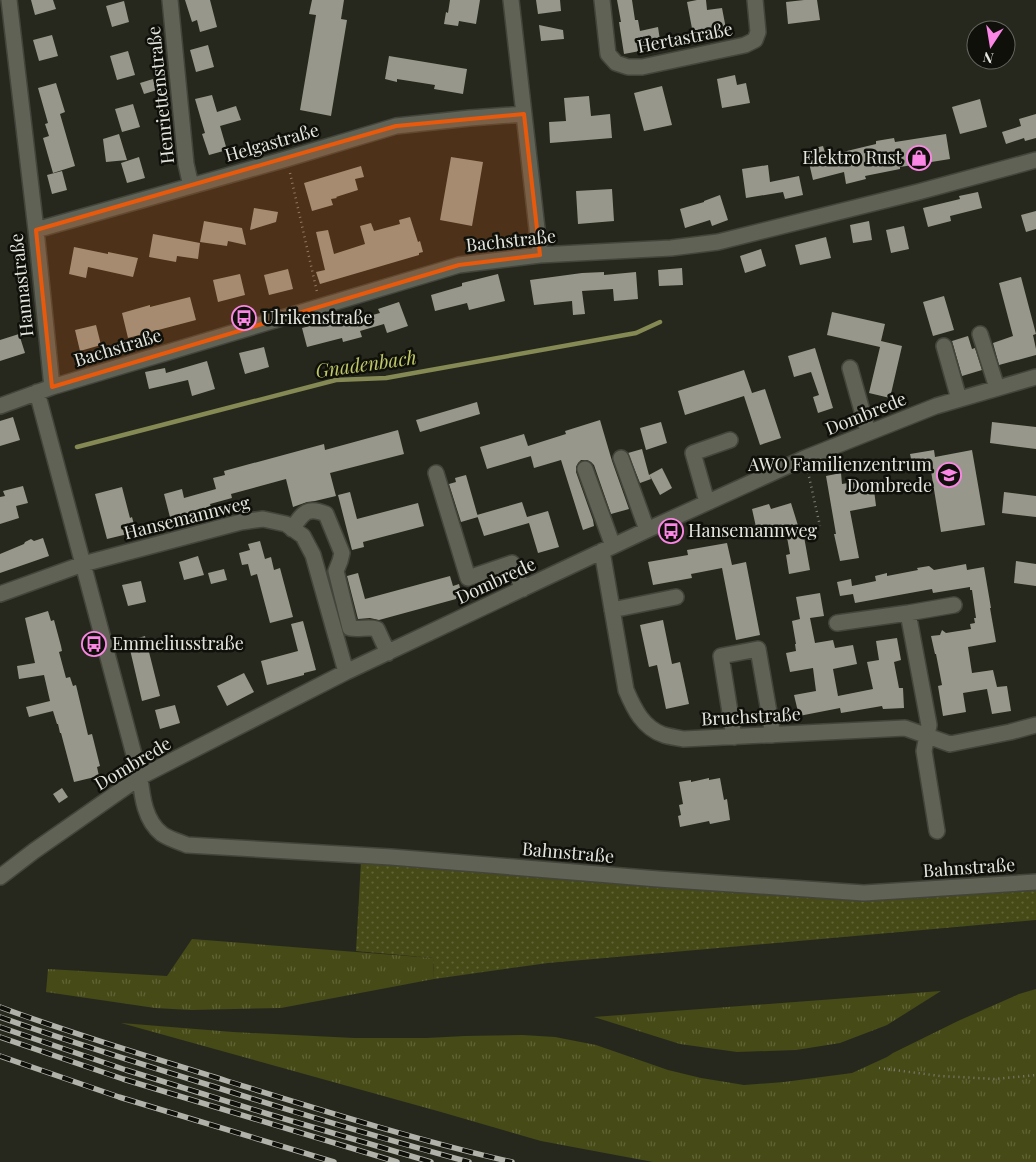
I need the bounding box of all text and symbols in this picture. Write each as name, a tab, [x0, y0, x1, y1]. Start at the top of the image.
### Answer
street label: Hertastraße	[635, 16, 735, 58]
north arrow	[966, 20, 1016, 70]
street label: Henriettenstraße	[141, 25, 179, 165]
text: N	[981, 48, 995, 69]
street label: Helgastraße	[222, 117, 322, 167]
place label: Elektro Rust	[802, 145, 903, 169]
shop icon: Elektro Rust	[906, 145, 932, 171]
street label: Bachstraße	[465, 223, 557, 257]
street label: Hannastraße	[4, 232, 38, 338]
bus stop icon: Ulrikenstraße	[231, 305, 257, 331]
place label: Ulrikenstraße	[262, 305, 373, 329]
street label: Bachstraße	[71, 322, 165, 372]
water label: Gnadenbach	[314, 343, 418, 383]
street label: Dombrede	[822, 386, 910, 440]
place label: AWO Familienzentrum Dombrede	[747, 452, 932, 497]
school or university icon: AWO Familienzentrum Dombrede	[936, 462, 962, 488]
street label: Hansemannweg	[121, 490, 253, 544]
bus stop icon: Hansemannweg	[658, 518, 684, 544]
place label: Hansemannweg	[688, 518, 817, 542]
street label: Dombrede	[452, 551, 539, 609]
bus stop icon: Emmeliusstraße	[81, 631, 107, 657]
place label: Emmeliusstraße	[112, 631, 244, 655]
street label: Bruchstraße	[700, 701, 801, 731]
street label: Dombrede	[90, 731, 175, 795]
street label: Bahnstraße	[521, 836, 615, 868]
street label: Bahnstraße	[922, 852, 1016, 882]

